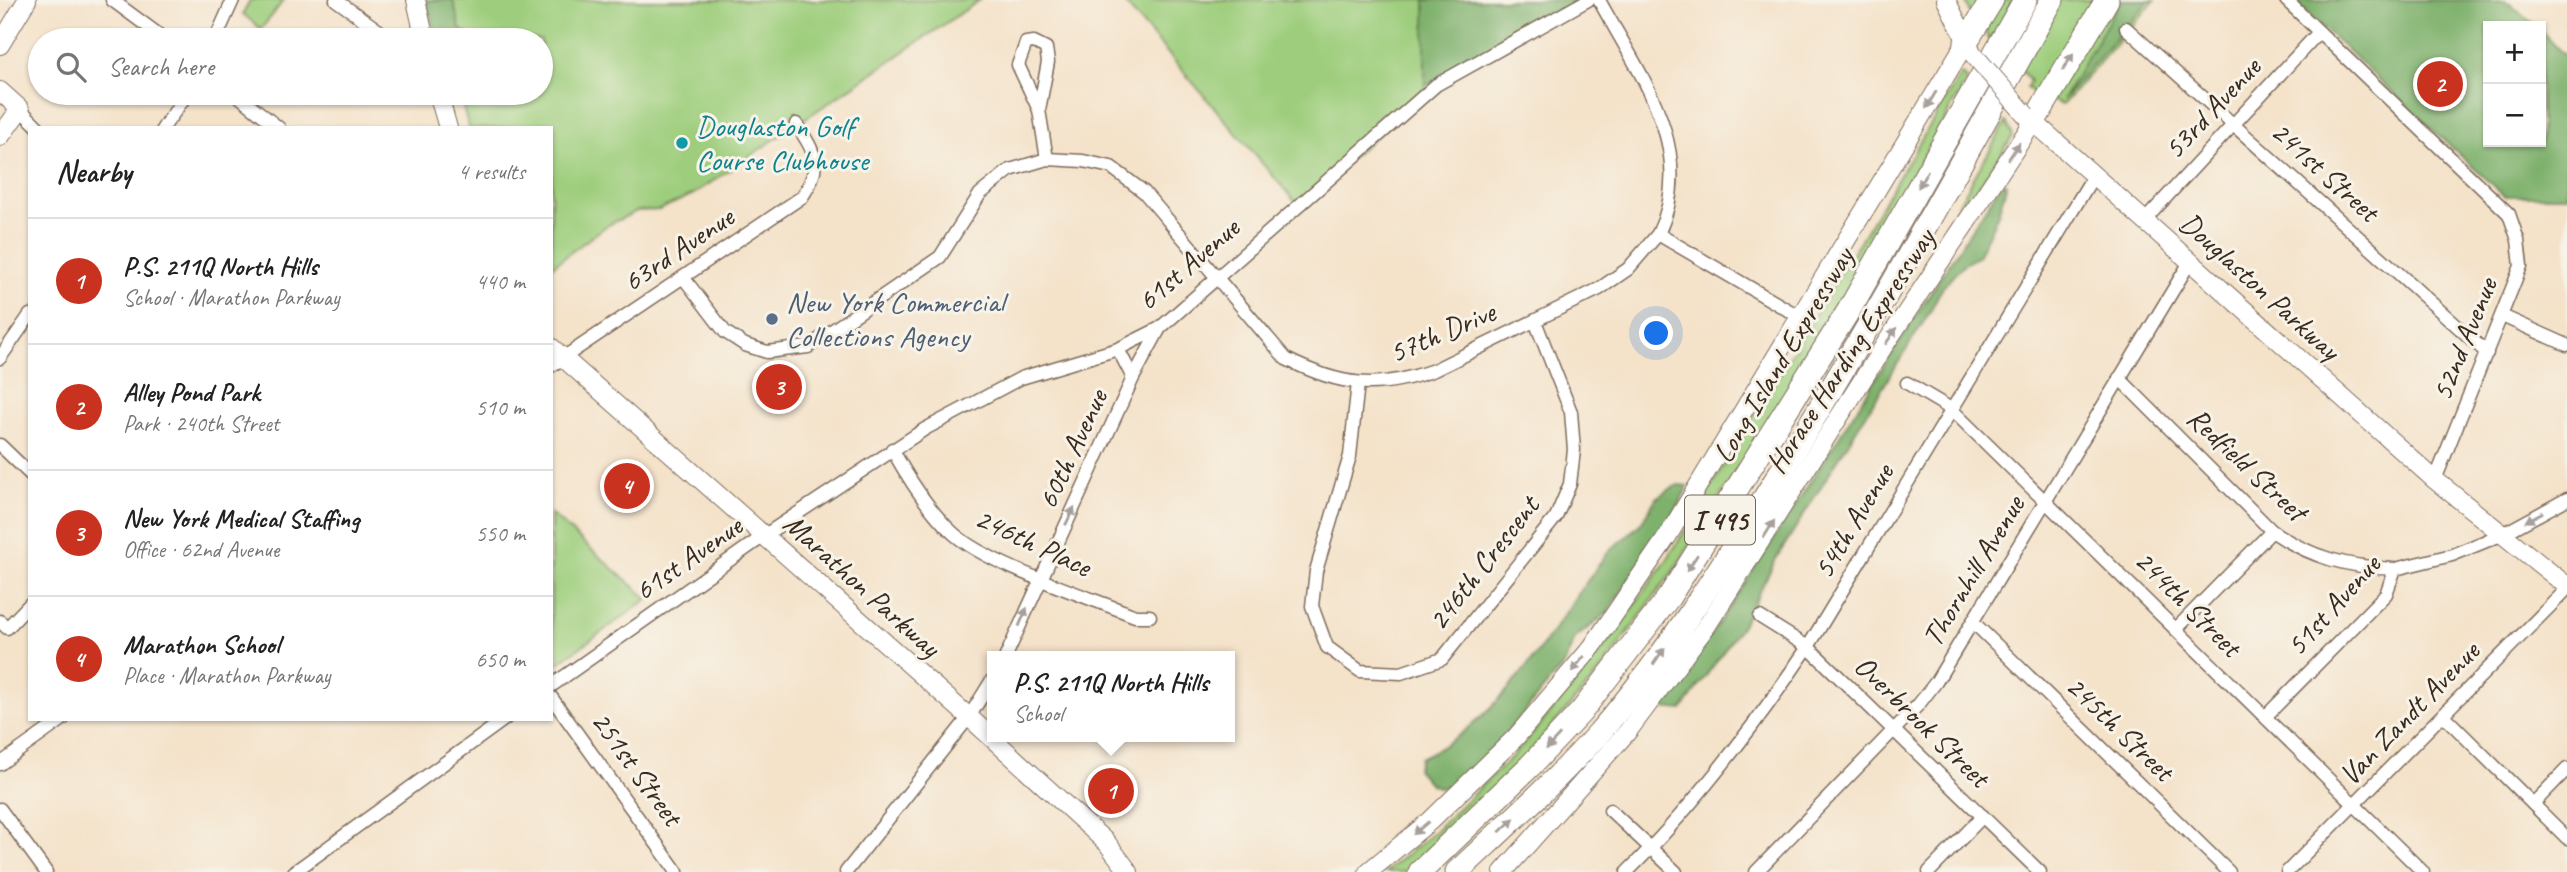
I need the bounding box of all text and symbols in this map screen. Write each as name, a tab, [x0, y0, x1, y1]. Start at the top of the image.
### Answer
map controls	[2483, 21, 2546, 147]
button: +	[2483, 21, 2546, 84]
search box	[28, 28, 553, 105]
street label: 53rd Avenue	[2155, 47, 2270, 167]
icon: search	[52, 48, 90, 86]
text: Search here	[108, 50, 214, 83]
one-way arrow	[2062, 53, 2074, 72]
pin: 2	[2417, 58, 2463, 110]
button: −	[2483, 84, 2546, 147]
one-way arrow	[1924, 91, 1937, 110]
place label: Douglaston Golf Course Clubhouse	[696, 107, 871, 179]
street label: 241st Street	[2263, 112, 2389, 232]
marker: Douglaston Golf Course Clubhouse	[674, 135, 690, 151]
one-way arrow	[2007, 142, 2021, 160]
text: Nearby	[56, 153, 132, 191]
text: 4 results	[458, 157, 525, 186]
one-way arrow	[1917, 169, 1929, 188]
street label: 63rd Avenue	[615, 197, 743, 300]
street label: Douglaston Parkway	[2172, 204, 2350, 370]
street label: 61st Avenue	[1129, 208, 1249, 319]
street label: Horace Harding Expressway	[1757, 219, 1945, 480]
street label: Long Island Expressway	[1704, 238, 1864, 470]
text: P.S. 211Q North Hills	[123, 250, 318, 283]
text: 1	[74, 267, 84, 296]
text: 440 m	[476, 267, 525, 296]
street label: 52nd Avenue	[2422, 270, 2507, 406]
text: School · Marathon Parkway	[123, 283, 340, 312]
place label: New York Commercial Collections Agency	[786, 283, 1009, 355]
street label: 57th Drive	[1383, 292, 1503, 371]
marker: New York Commercial Collections Agency	[764, 311, 780, 327]
your location	[1639, 316, 1673, 350]
one-way arrow	[1884, 326, 1897, 346]
pin: 3	[756, 361, 802, 413]
text: Alley Pond Park	[123, 376, 260, 409]
street label: 60th Avenue	[1028, 381, 1117, 515]
text: 2	[74, 393, 84, 422]
text: 510 m	[476, 393, 525, 422]
street label: Redfield Street	[2179, 399, 2318, 532]
text: Park · 240th Street	[123, 409, 279, 438]
street label: 54th Avenue	[1804, 455, 1903, 585]
pin: 4	[604, 460, 650, 512]
street label: 246th Crescent	[1419, 486, 1549, 638]
street label: Thornhill Avenue	[1913, 487, 2034, 653]
road number: I 495	[1685, 496, 1755, 544]
street label: 246th Place	[969, 499, 1099, 586]
text: New York Medical Staffing	[123, 502, 360, 535]
street label: Marathon Parkway	[776, 505, 950, 666]
street label: 61st Avenue	[627, 506, 751, 609]
one-way arrow	[1064, 506, 1076, 526]
one-way arrow	[2524, 511, 2544, 523]
text: 3	[74, 519, 84, 548]
text: 550 m	[476, 519, 525, 548]
one-way arrow	[1763, 519, 1776, 538]
text: Office · 62nd Avenue	[123, 535, 279, 564]
street label: 244th Street	[2126, 541, 2252, 667]
street label: 51st Avenue	[2278, 545, 2390, 664]
one-way arrow	[1686, 553, 1699, 572]
one-way arrow	[1018, 606, 1029, 627]
text: Marathon School	[123, 628, 280, 661]
street label: Van Zandt Avenue	[2331, 631, 2489, 793]
text: 4	[74, 645, 84, 674]
text: 650 m	[476, 645, 525, 674]
one-way arrow	[1652, 647, 1666, 665]
street label: Overbrook Street	[1846, 647, 2000, 797]
popup	[987, 651, 1235, 742]
one-way arrow	[1571, 655, 1586, 672]
text: Place · Marathon Parkway	[123, 661, 330, 690]
text: P.S. 211Q North Hills	[1014, 666, 1208, 699]
street label: 245th Street	[2058, 667, 2184, 791]
text: School	[1014, 699, 1063, 728]
street label: 251st Street	[583, 703, 693, 835]
one-way arrow	[1545, 733, 1561, 750]
pin: 1	[1088, 765, 1134, 817]
one-way arrow	[1498, 818, 1515, 834]
one-way arrow	[1413, 820, 1430, 835]

